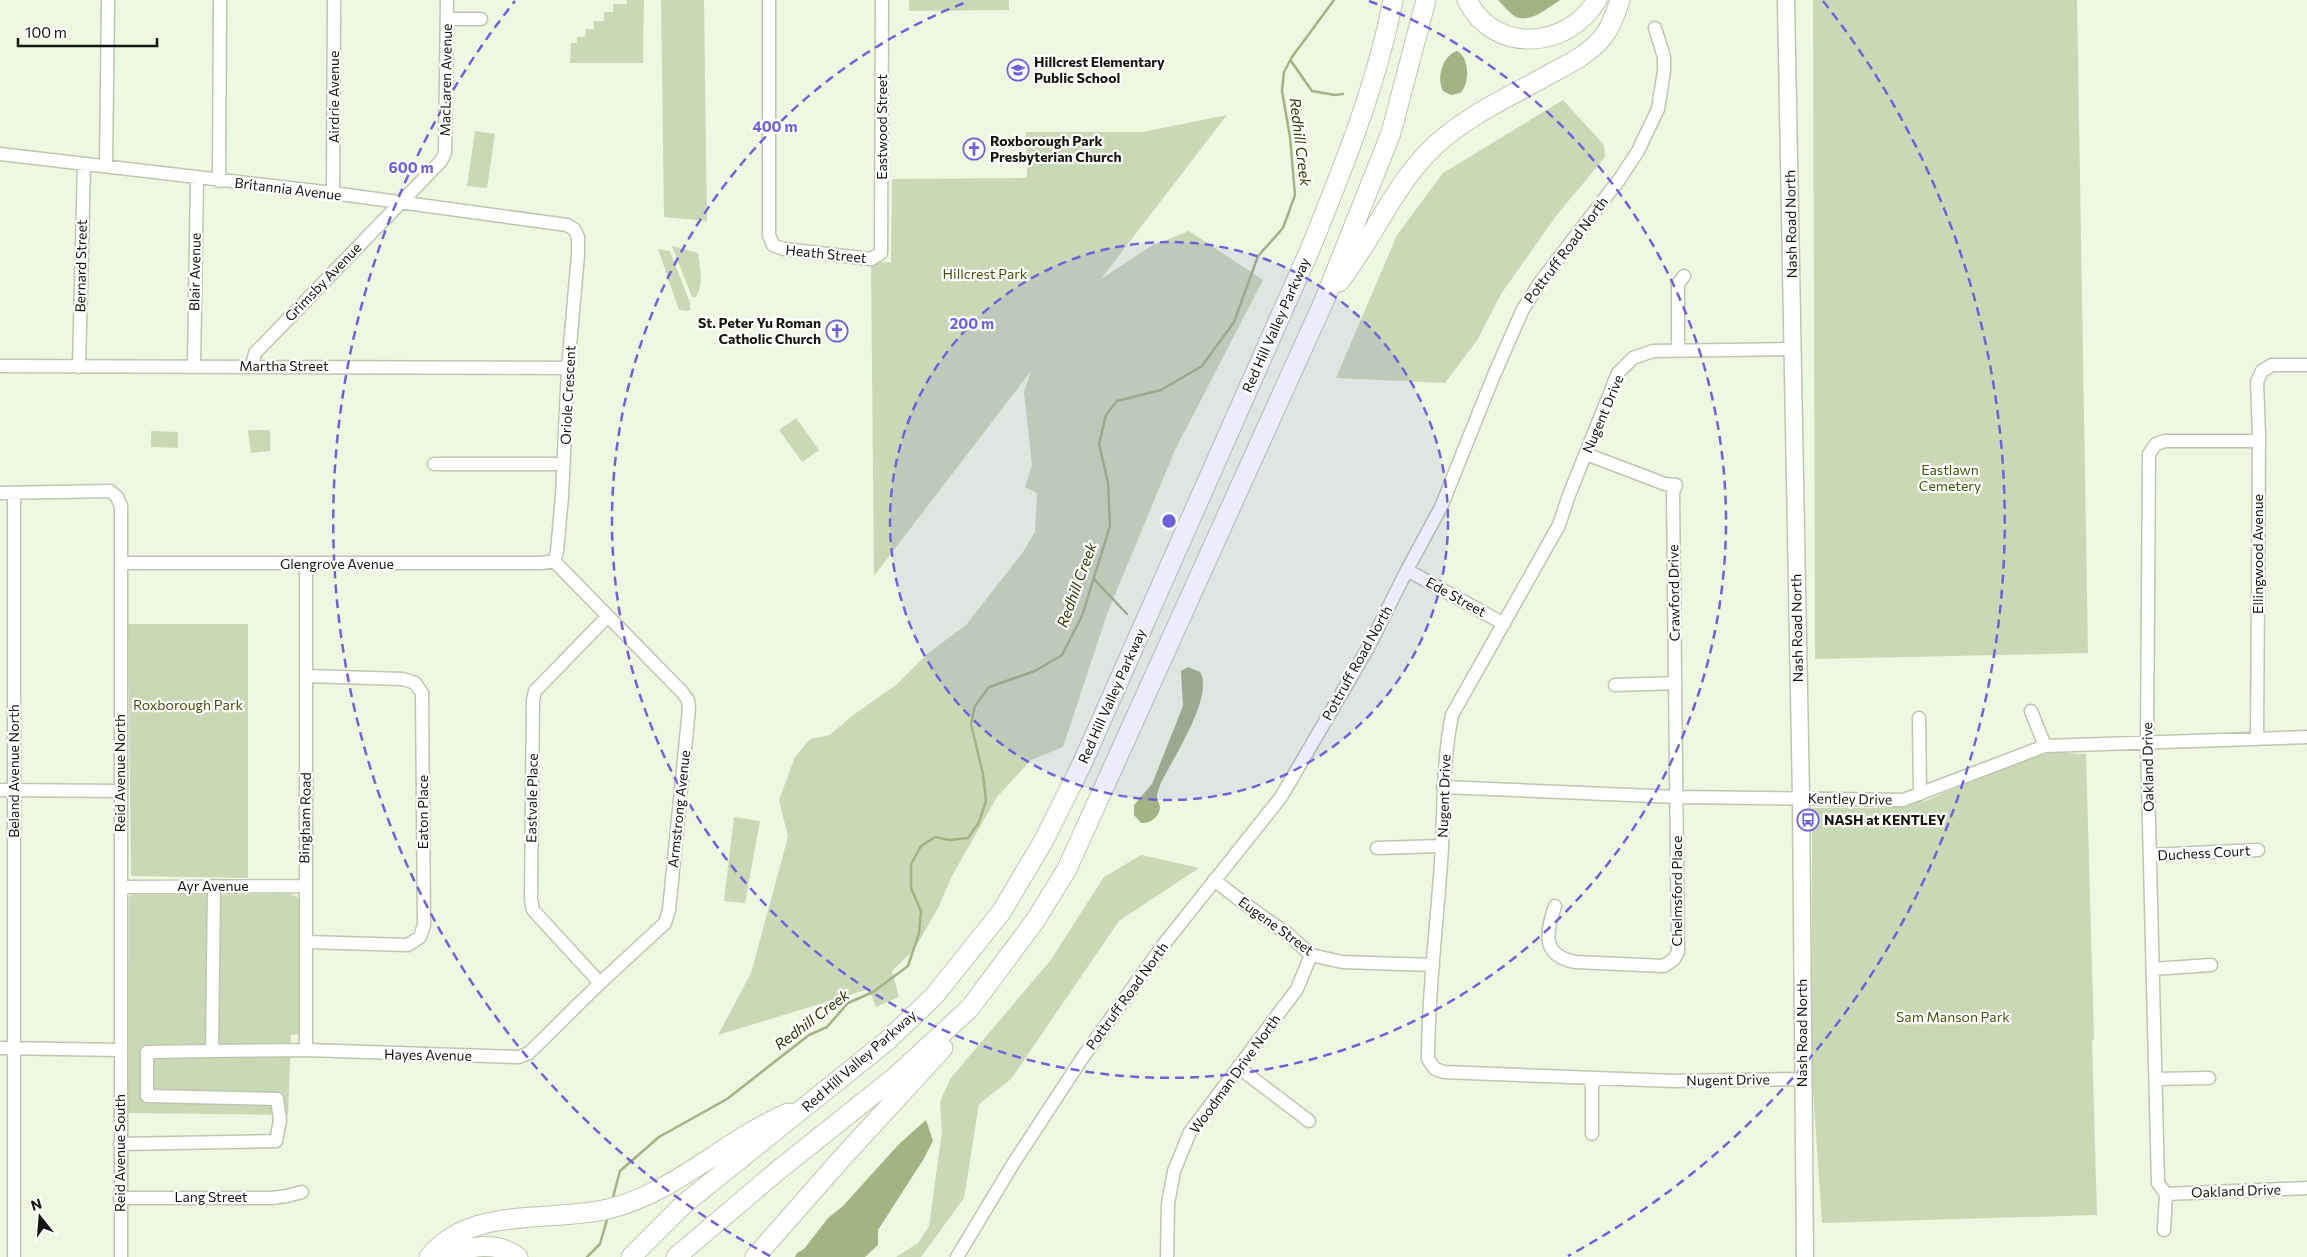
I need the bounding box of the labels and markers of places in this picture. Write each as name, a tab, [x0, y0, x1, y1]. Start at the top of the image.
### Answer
place label: Hillcrest Elementary Public School	[1034, 53, 1165, 86]
school or university icon: Hillcrest Elementary Public School	[1006, 58, 1030, 82]
place label: Roxborough Park Presbyterian Church	[990, 132, 1122, 165]
church icon: Roxborough Park Presbyterian Church	[962, 137, 986, 161]
place label: St. Peter Yu Roman Catholic Church	[698, 314, 821, 347]
church icon: St. Peter Yu Roman Catholic Church	[825, 319, 849, 343]
centre of rings	[1160, 512, 1178, 530]
bus stop icon: NASH at KENTLEY	[1796, 808, 1820, 832]
place label: NASH at KENTLEY	[1824, 811, 1946, 828]

